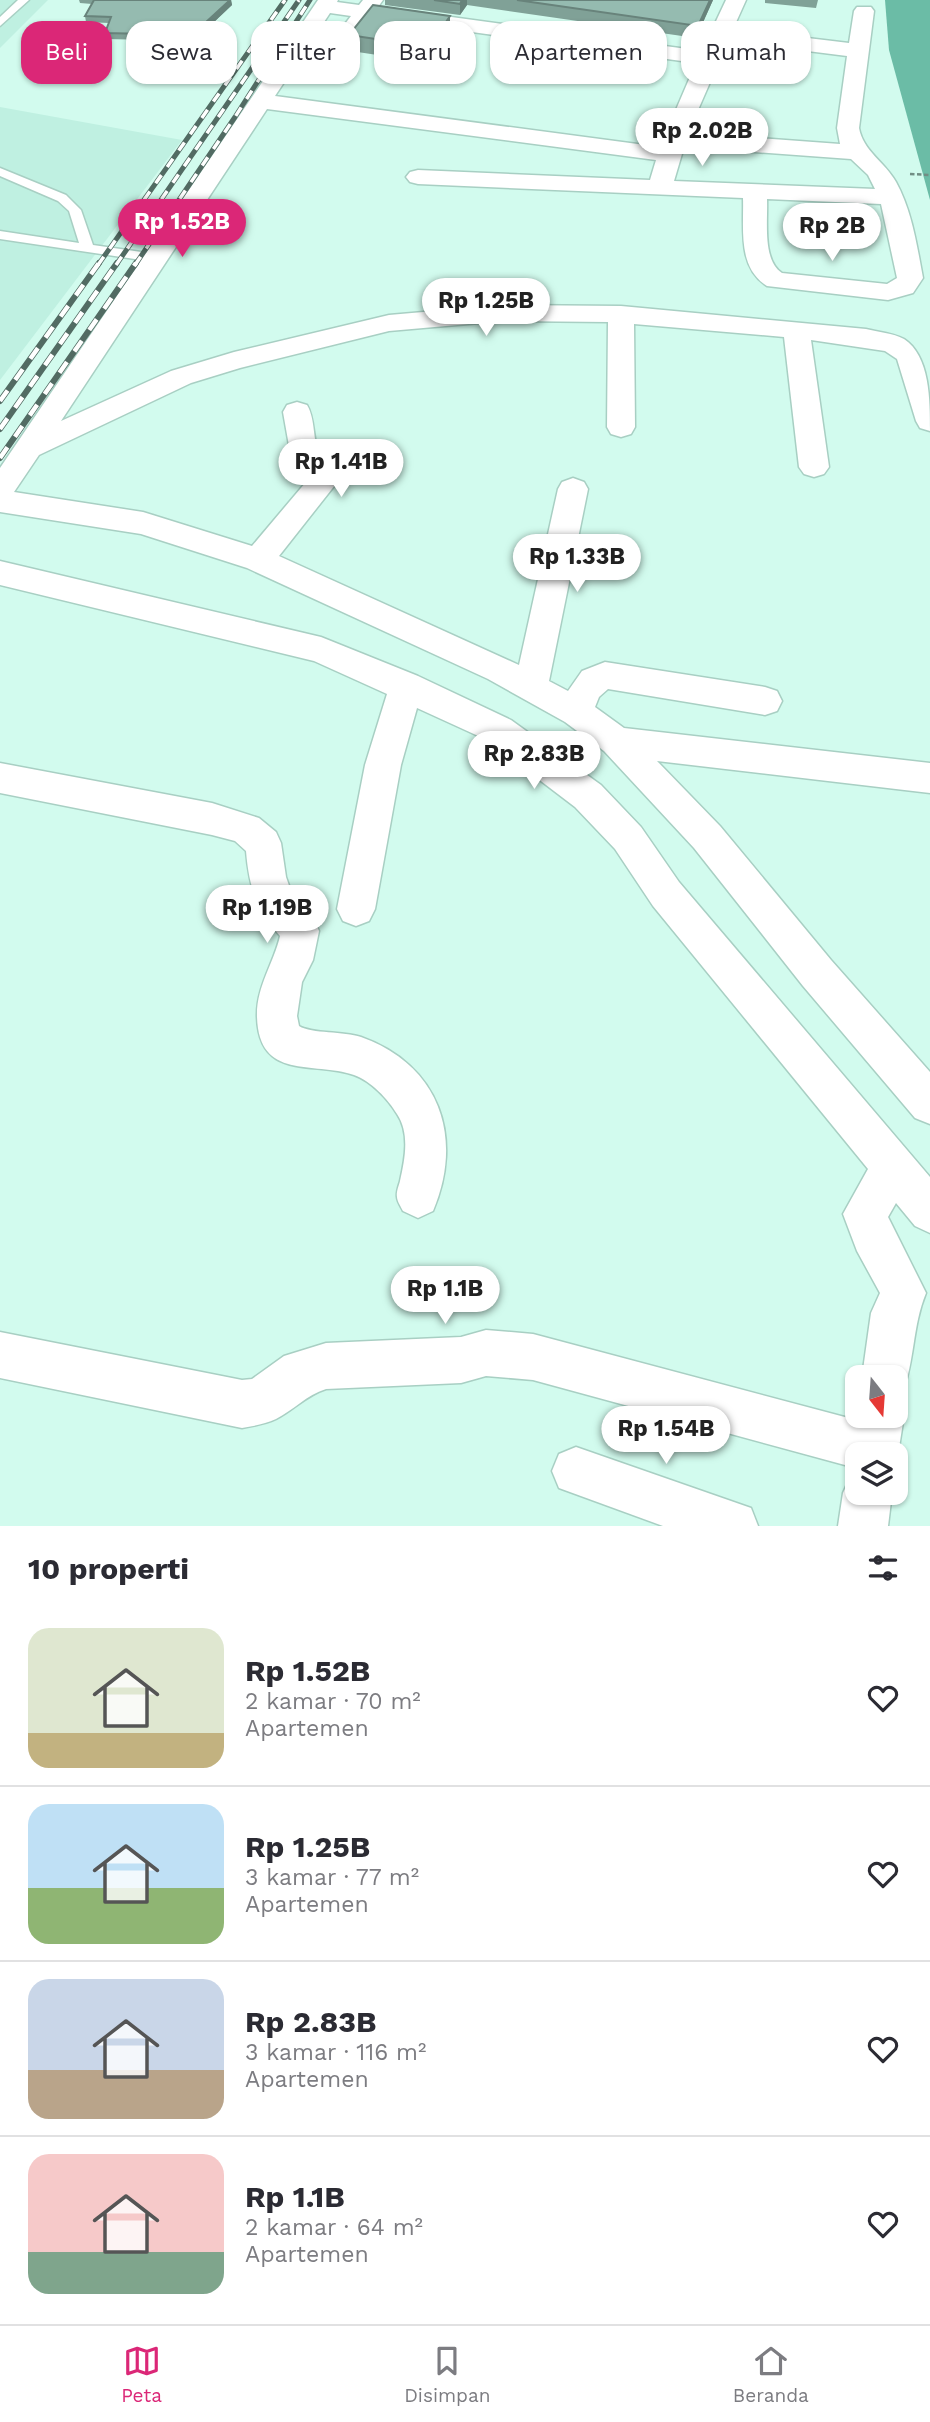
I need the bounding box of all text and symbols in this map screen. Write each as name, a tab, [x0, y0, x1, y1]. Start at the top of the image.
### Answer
chip: Beli	[21, 21, 112, 84]
chip: Sewa	[126, 21, 237, 84]
chip: Filter	[251, 21, 360, 84]
chip: Baru	[374, 21, 476, 84]
chip: Apartemen	[490, 21, 667, 84]
chip: Rumah	[681, 21, 811, 84]
pin: Rp 2.02B	[630, 108, 774, 168]
text: Rp 2.02B	[651, 117, 753, 144]
pin: Rp 1.52B	[110, 200, 254, 259]
pin: Rp 2B	[783, 204, 881, 263]
text: Rp 1.52B	[134, 208, 230, 235]
text: Rp 2B	[799, 212, 865, 239]
pin: Rp 1.25B	[414, 278, 558, 338]
text: Rp 1.25B	[438, 287, 534, 314]
pin: Rp 1.41B	[269, 440, 413, 499]
text: Rp 1.41B	[294, 448, 388, 475]
pin: Rp 1.33B	[505, 534, 649, 594]
text: Rp 1.33B	[529, 543, 625, 570]
pin: Rp 2.83B	[462, 732, 606, 791]
text: Rp 2.83B	[484, 740, 584, 767]
pin: Rp 1.19B	[195, 886, 339, 945]
text: Rp 1.19B	[222, 894, 312, 921]
pin: Rp 1.1B	[380, 1266, 510, 1326]
text: Rp 1.1B	[407, 1275, 483, 1302]
north arrow	[845, 1365, 908, 1428]
map controls	[845, 1365, 908, 1505]
pin: Rp 1.54B	[594, 1406, 738, 1466]
text: Rp 1.54B	[617, 1415, 715, 1442]
button: layers	[845, 1442, 908, 1505]
icon: filters	[864, 1549, 902, 1587]
text: 10 properti	[28, 1551, 189, 1586]
text: Rp 1.52B	[245, 1653, 370, 1688]
icon: home	[84, 1656, 168, 1740]
icon: heart	[864, 1679, 902, 1717]
text: 2 kamar · 70 m²	[245, 1688, 421, 1715]
text: Apartemen	[245, 1715, 369, 1742]
text: Rp 1.25B	[245, 1829, 370, 1864]
icon: home	[84, 1832, 168, 1916]
icon: heart	[864, 1855, 902, 1893]
text: 3 kamar · 77 m²	[245, 1864, 419, 1891]
text: Apartemen	[245, 1891, 369, 1918]
text: Rp 2.83B	[245, 2004, 376, 2039]
icon: home	[84, 2007, 168, 2091]
icon: heart	[864, 2030, 902, 2068]
text: 3 kamar · 116 m²	[245, 2039, 426, 2066]
text: Apartemen	[245, 2066, 369, 2093]
text: Rp 1.1B	[245, 2179, 345, 2214]
icon: home	[84, 2182, 168, 2266]
icon: heart	[864, 2205, 902, 2243]
text: 2 kamar · 64 m²	[245, 2214, 423, 2241]
text: Apartemen	[245, 2241, 369, 2268]
tab: Peta	[121, 2342, 162, 2407]
tab: Disimpan	[404, 2342, 491, 2407]
tab: Beranda	[733, 2342, 809, 2407]

